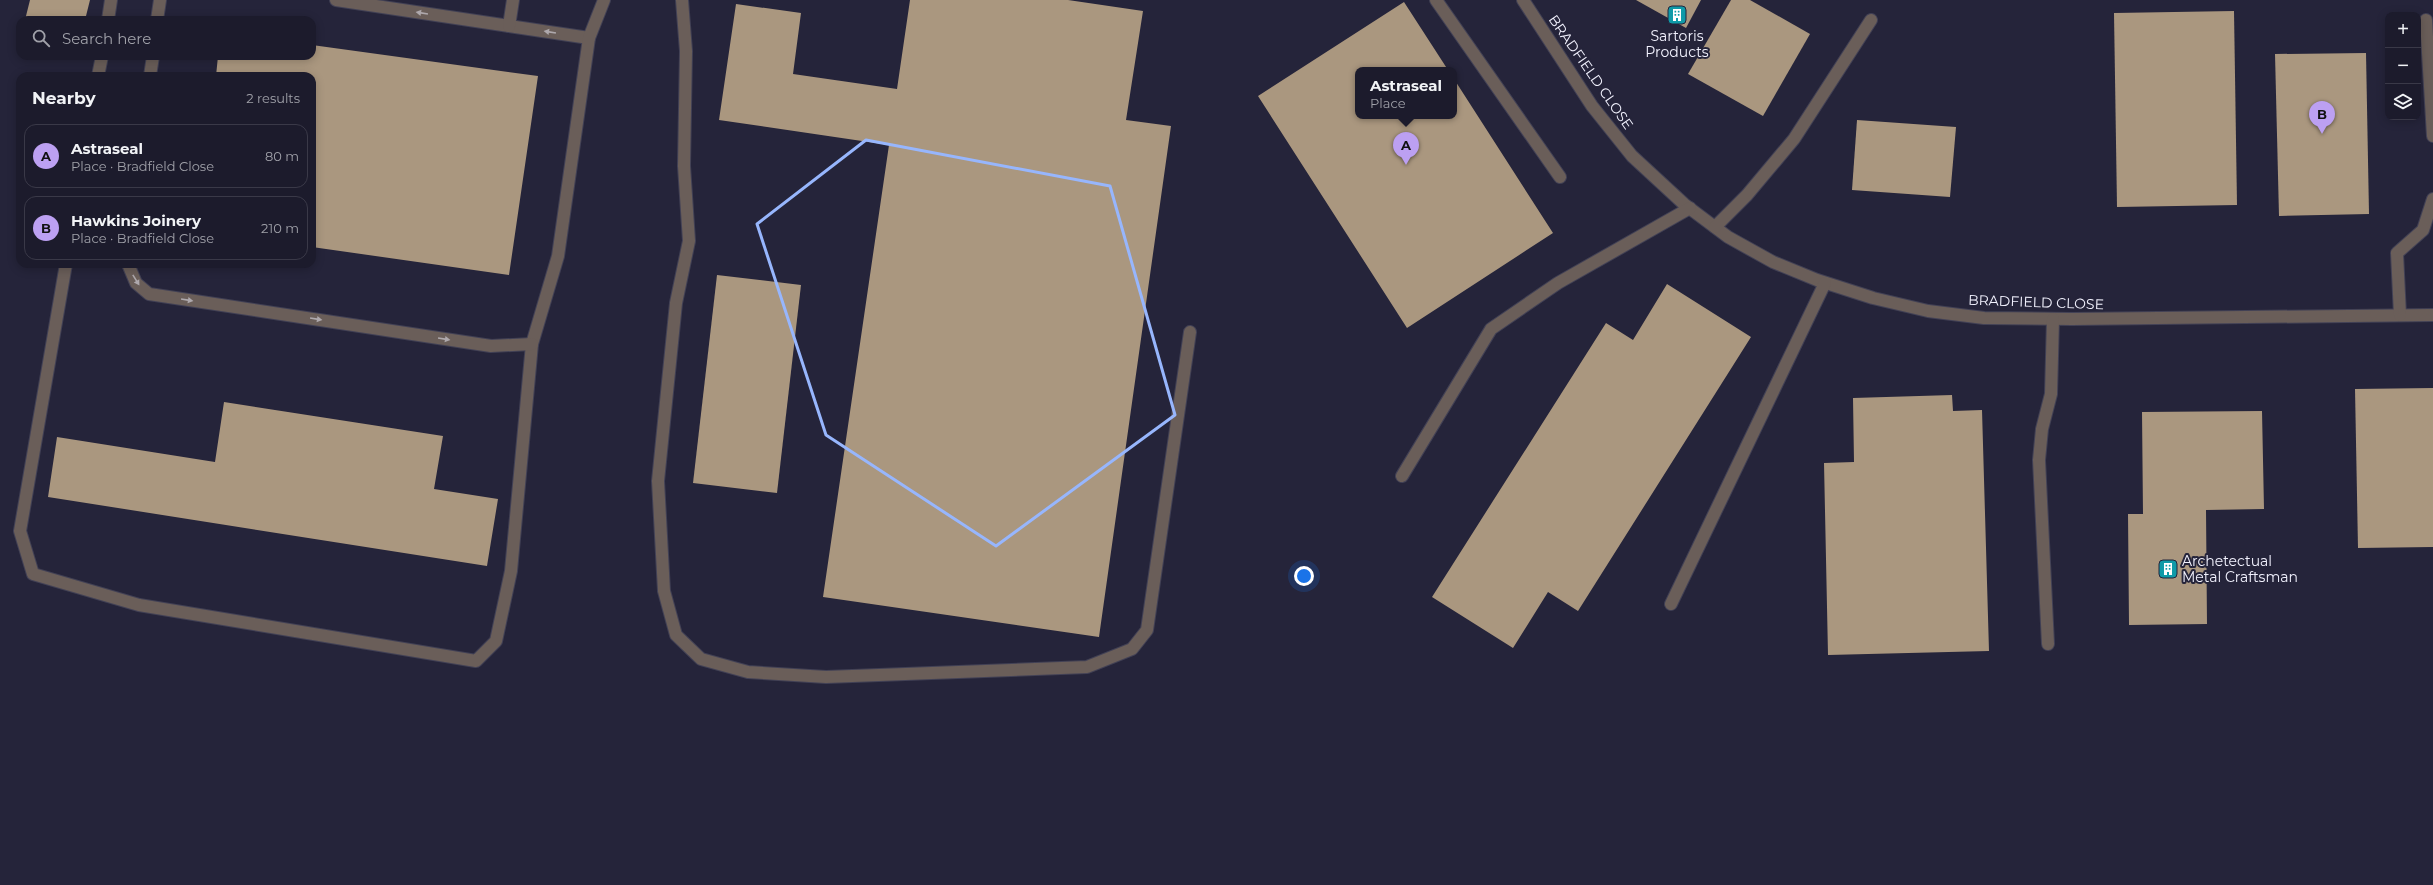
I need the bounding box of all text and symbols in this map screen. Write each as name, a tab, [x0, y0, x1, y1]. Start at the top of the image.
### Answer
building icon: Sartoris Products	[1666, 4, 1688, 26]
one-way arrow	[416, 10, 428, 16]
street label: BRADFIELD CLOSE	[1545, 11, 1637, 133]
map controls	[2385, 12, 2421, 120]
button: +	[2385, 12, 2421, 48]
search box	[16, 16, 316, 60]
icon: search	[30, 27, 52, 49]
place label: Sartoris Products	[1645, 27, 1709, 61]
text: Search here	[62, 29, 151, 48]
one-way arrow	[544, 29, 556, 35]
button: −	[2385, 48, 2421, 84]
popup	[1355, 67, 1457, 119]
text: Astraseal	[1370, 76, 1442, 95]
button: layers	[2385, 84, 2421, 120]
text: Nearby	[32, 88, 96, 108]
text: 2 results	[246, 90, 300, 106]
text: Place	[1370, 95, 1406, 111]
pin: B	[2309, 101, 2335, 134]
pin: A	[1393, 132, 1419, 165]
text: Astraseal	[71, 139, 143, 158]
text: A	[41, 148, 51, 164]
text: 80 m	[265, 148, 299, 164]
text: Place · Bradfield Close	[71, 158, 214, 174]
text: Hawkins Joinery	[71, 211, 201, 230]
text: B	[41, 220, 51, 236]
text: 210 m	[261, 220, 299, 236]
text: Place · Bradfield Close	[71, 230, 214, 246]
one-way arrow	[133, 275, 140, 286]
street label: BRADFIELD CLOSE	[1968, 291, 2104, 313]
one-way arrow	[181, 297, 193, 303]
one-way arrow	[309, 317, 322, 323]
one-way arrow	[438, 336, 450, 342]
place label: Archetectual Metal Craftsman	[2182, 552, 2298, 586]
building icon: Archetectual Metal Craftsman	[2157, 558, 2179, 580]
your location	[1294, 566, 1314, 586]

